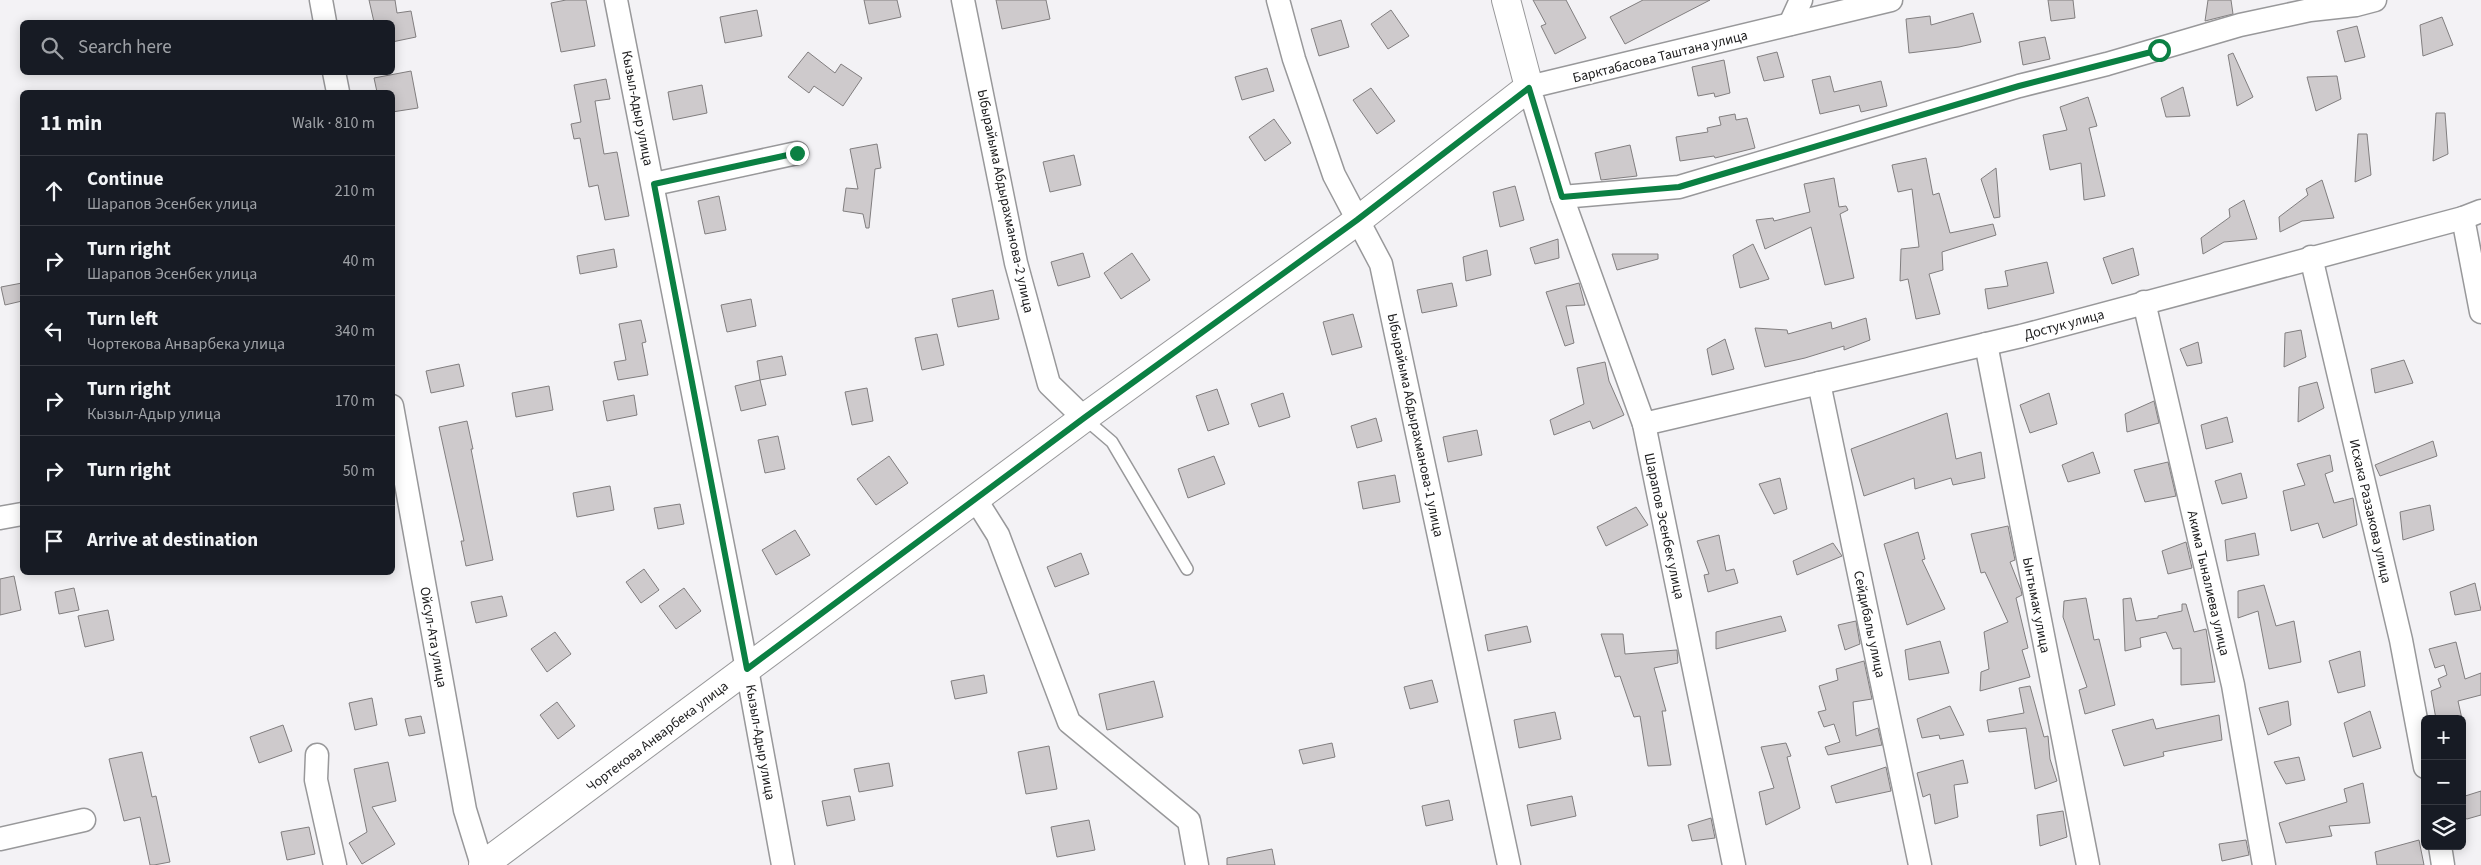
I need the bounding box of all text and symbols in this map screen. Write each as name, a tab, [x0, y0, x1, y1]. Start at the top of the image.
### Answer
search box	[20, 20, 395, 75]
street label: Барктабасова Таштана улица	[1571, 26, 1750, 88]
icon: search	[38, 34, 66, 62]
text: Search here	[78, 34, 172, 61]
route start	[2148, 39, 2171, 62]
street label: Кызыл-Адыр улица	[616, 49, 658, 168]
street label: Ыбырайыма Абдырахманова-2 улица	[972, 87, 1039, 315]
text: 11 min	[40, 108, 102, 138]
text: Walk · 810 m	[292, 112, 375, 134]
route end	[786, 142, 809, 165]
text: Continue	[87, 166, 164, 193]
icon: ahead	[40, 177, 68, 205]
text: 210 m	[335, 180, 375, 202]
text: Шарапов Эсенбек улица	[87, 193, 257, 215]
text: Turn right	[87, 236, 171, 263]
icon: right	[40, 247, 68, 275]
text: 40 m	[343, 250, 375, 272]
text: Шарапов Эсенбек улица	[87, 263, 257, 285]
street label: Достук улица	[2022, 305, 2107, 345]
text: Turn left	[87, 306, 158, 333]
street label: Ыбырайыма Абдырахманова-1 улица	[1382, 311, 1449, 539]
icon: left	[40, 317, 68, 345]
text: 340 m	[335, 320, 375, 342]
text: Чортекова Анварбека улица	[87, 333, 285, 355]
text: Turn right	[87, 376, 171, 403]
icon: right	[40, 387, 68, 415]
text: 170 m	[335, 390, 375, 412]
text: Кызыл-Адыр улица	[87, 403, 221, 425]
street label: Исхака Раззакова улица	[2344, 437, 2396, 585]
street label: Шарапов Эсенбек улица	[1639, 451, 1689, 601]
icon: right	[40, 457, 68, 485]
text: Turn right	[87, 457, 171, 484]
text: 50 m	[343, 460, 375, 482]
street label: Акима Тыналиева улица	[2182, 509, 2234, 658]
icon: arrive	[40, 527, 68, 555]
text: Arrive at destination	[87, 527, 258, 554]
street label: Ынтымак улица	[2017, 556, 2055, 655]
street label: Сейдибалы улица	[1848, 569, 1890, 680]
street label: Ойсул-Ата улица	[414, 585, 452, 689]
street label: Чортекова Анварбека улица	[582, 677, 733, 797]
street label: Кызыл-Адыр улица	[740, 683, 780, 802]
map controls	[2421, 715, 2466, 850]
button: +	[2421, 715, 2466, 760]
button: −	[2421, 760, 2466, 805]
button: layers	[2421, 805, 2466, 850]

